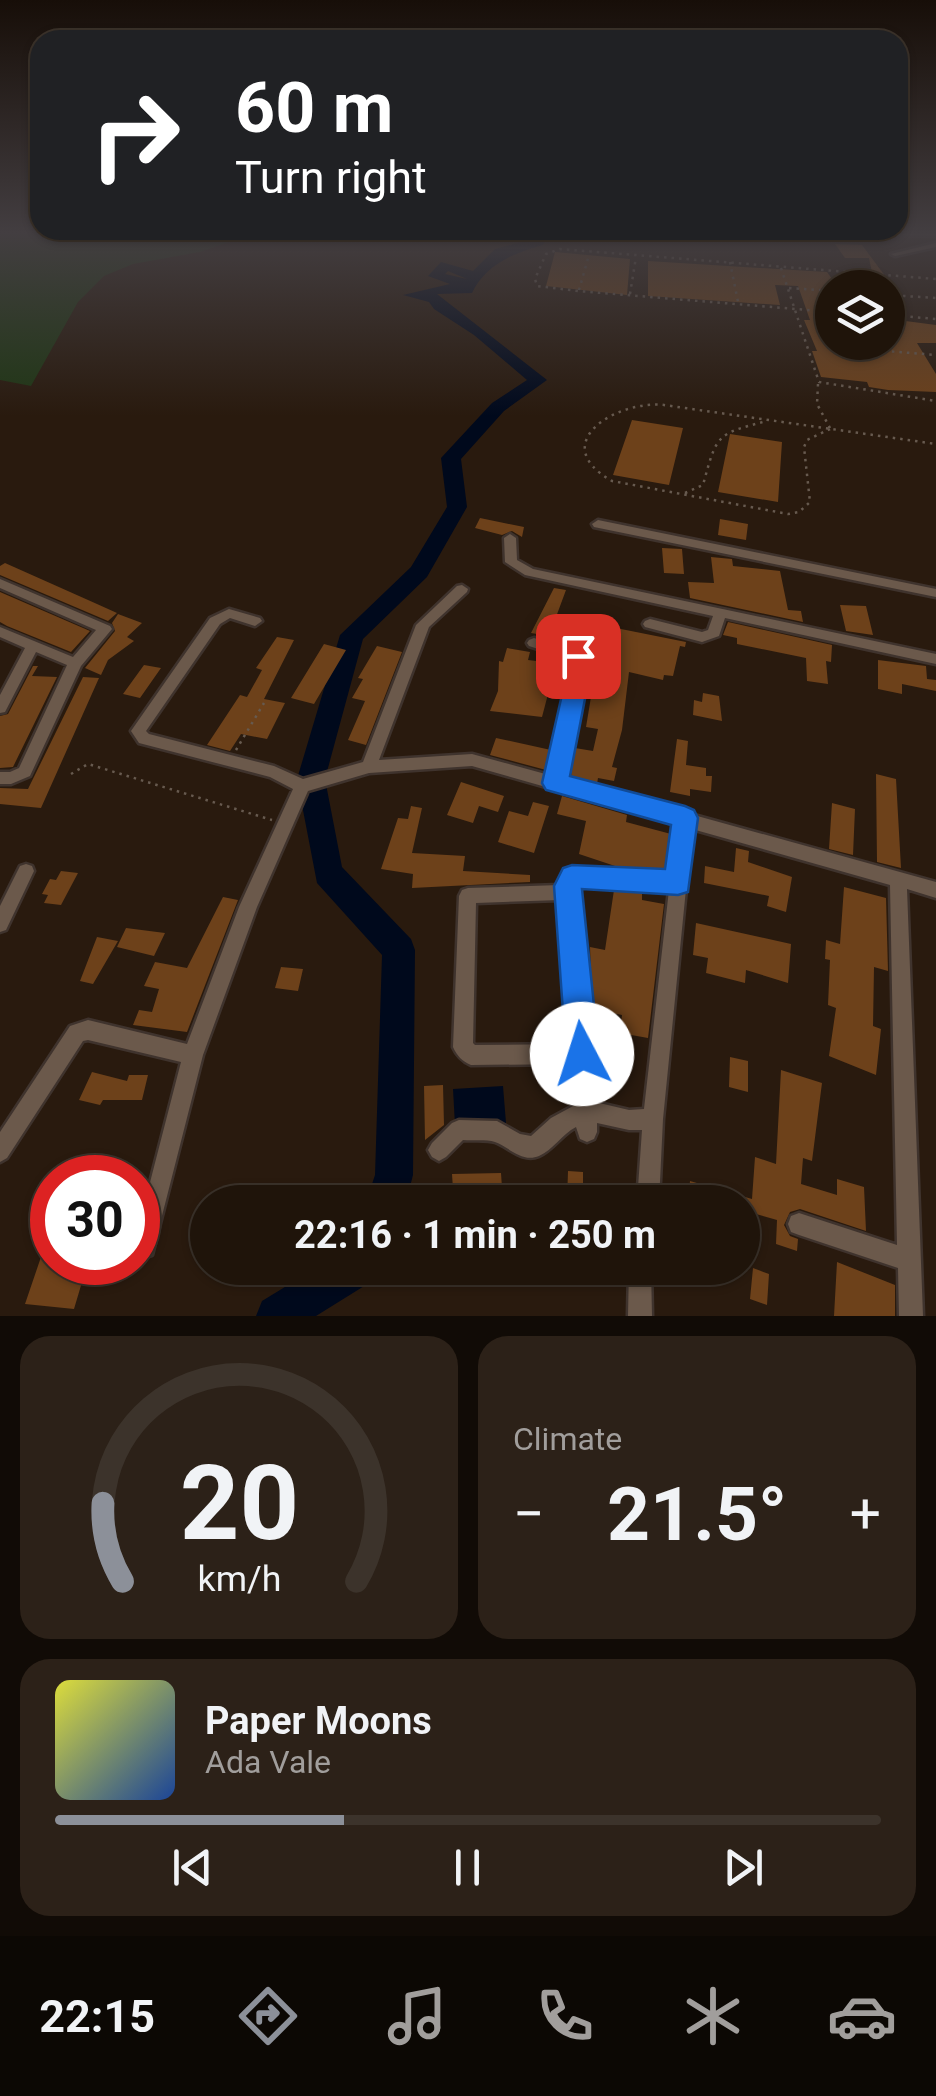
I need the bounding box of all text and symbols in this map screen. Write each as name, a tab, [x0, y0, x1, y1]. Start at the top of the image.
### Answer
text: 60 m	[235, 67, 393, 149]
icon: right	[70, 70, 200, 200]
text: Turn right	[235, 151, 427, 204]
map controls	[815, 270, 905, 360]
button: layers	[815, 270, 905, 360]
pin	[536, 614, 621, 699]
icon: arrive	[551, 629, 606, 684]
position arrow	[530, 1002, 634, 1106]
speed limit sign: 30	[30, 1155, 160, 1285]
text: 22:16 · 1 min · 250 m	[294, 1213, 656, 1257]
text: Climate	[513, 1420, 622, 1458]
text: 20	[179, 1443, 299, 1564]
text: 21.5°	[607, 1470, 787, 1558]
text: −	[513, 1482, 544, 1546]
text: +	[850, 1482, 881, 1546]
text: km/h	[197, 1558, 281, 1600]
text: Paper Moons	[205, 1699, 432, 1743]
text: Ada Vale	[205, 1743, 331, 1781]
icon: previous	[165, 1840, 220, 1895]
icon: pause	[440, 1840, 495, 1895]
icon: next	[716, 1840, 771, 1895]
icon: directions	[233, 1981, 303, 2051]
icon: music	[382, 1981, 452, 2051]
icon: phone	[530, 1981, 600, 2051]
icon: climate	[678, 1981, 748, 2051]
icon: car	[827, 1981, 897, 2051]
text: 22:15	[39, 1990, 155, 2043]

